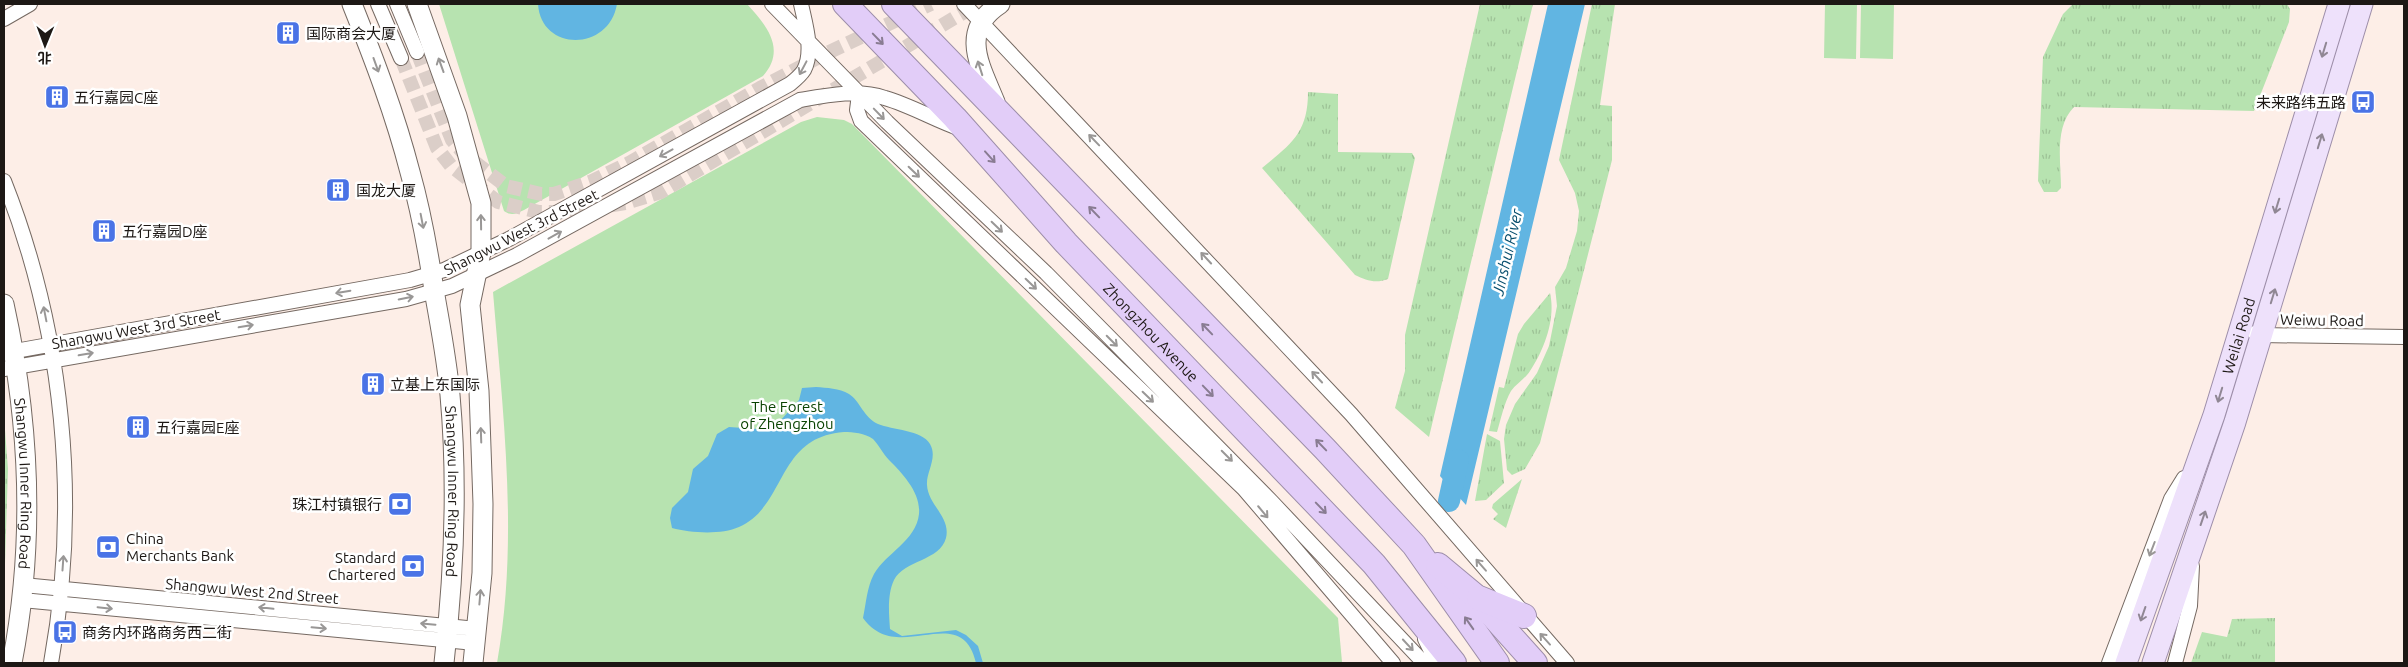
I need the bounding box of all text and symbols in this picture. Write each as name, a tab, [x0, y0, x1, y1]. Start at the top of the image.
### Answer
north arrow	[20, 20, 70, 70]
building icon: 国际商会大厦	[275, 20, 301, 46]
place label: 国际商会大厦	[306, 25, 396, 42]
one-way arrow	[872, 33, 884, 45]
one-way arrow	[2319, 42, 2329, 58]
text: 北	[38, 50, 52, 66]
one-way arrow	[372, 57, 381, 73]
one-way arrow	[436, 58, 445, 73]
one-way arrow	[798, 61, 808, 76]
one-way arrow	[975, 61, 984, 76]
building icon: 五行嘉园C座	[44, 84, 70, 110]
place label: 五行嘉园C座	[74, 89, 158, 106]
bus stop icon: 未来路纬五路	[2350, 89, 2376, 115]
place label: 未来路纬五路	[2256, 94, 2346, 111]
one-way arrow	[873, 108, 885, 121]
one-way arrow	[2316, 133, 2326, 149]
one-way arrow	[1088, 134, 1100, 146]
one-way arrow	[659, 148, 674, 158]
one-way arrow	[984, 151, 995, 164]
one-way arrow	[907, 166, 920, 178]
building icon: 国龙大厦	[325, 177, 351, 203]
place label: 国龙大厦	[356, 182, 416, 199]
street label: Shangwu West 3rd Street	[441, 186, 601, 278]
one-way arrow	[2272, 197, 2282, 213]
one-way arrow	[1089, 206, 1101, 218]
water label: Jinshui River	[1488, 206, 1526, 298]
one-way arrow	[418, 213, 428, 229]
one-way arrow	[476, 214, 486, 230]
building icon: 五行嘉园D座	[91, 218, 117, 244]
one-way arrow	[990, 221, 1003, 233]
place label: 五行嘉园D座	[122, 223, 208, 240]
one-way arrow	[547, 229, 562, 239]
one-way arrow	[1200, 251, 1212, 264]
one-way arrow	[1024, 278, 1037, 290]
street label: Zhongzhou Avenue	[1100, 279, 1203, 385]
one-way arrow	[335, 288, 351, 297]
one-way arrow	[2269, 288, 2279, 304]
one-way arrow	[398, 293, 414, 303]
street label: Weilai Road	[2218, 295, 2258, 376]
street label: Shangwu West 3rd Street	[50, 306, 222, 352]
one-way arrow	[39, 307, 49, 323]
street label: Weiwu Road	[2280, 311, 2364, 329]
one-way arrow	[238, 321, 254, 331]
one-way arrow	[1201, 322, 1213, 335]
one-way arrow	[1106, 334, 1118, 347]
one-way arrow	[78, 349, 94, 359]
one-way arrow	[1311, 370, 1323, 383]
building icon: 立基上东国际	[360, 371, 386, 397]
place label: 立基上东国际	[390, 376, 480, 393]
one-way arrow	[1202, 384, 1214, 397]
one-way arrow	[2214, 386, 2224, 402]
one-way arrow	[1141, 391, 1154, 403]
street label: Shangwu Inner Ring Road	[12, 397, 35, 570]
park label: The Forest of Zhengzhou	[740, 398, 834, 432]
street label: Shangwu Inner Ring Road	[442, 405, 463, 578]
building icon: 五行嘉园E座	[125, 414, 151, 440]
place label: 五行嘉园E座	[156, 419, 239, 436]
one-way arrow	[477, 427, 486, 443]
one-way arrow	[1315, 439, 1327, 451]
one-way arrow	[1220, 450, 1233, 462]
bank icon: 珠江村镇银行	[387, 491, 413, 517]
place label: 珠江村镇银行	[292, 496, 382, 513]
one-way arrow	[1315, 502, 1327, 514]
one-way arrow	[1257, 505, 1268, 518]
one-way arrow	[2199, 510, 2208, 526]
place label: China Merchants Bank	[126, 530, 234, 564]
bank icon: China Merchants Bank	[95, 534, 121, 560]
one-way arrow	[2147, 541, 2157, 556]
place label: Standard Chartered	[328, 549, 396, 583]
bank icon: Standard Chartered	[400, 553, 426, 579]
one-way arrow	[58, 555, 68, 571]
one-way arrow	[1475, 559, 1486, 572]
street label: Shangwu West 2nd Street	[165, 575, 339, 607]
one-way arrow	[475, 590, 484, 606]
one-way arrow	[97, 603, 113, 613]
one-way arrow	[259, 604, 275, 613]
one-way arrow	[2138, 606, 2148, 622]
one-way arrow	[1464, 617, 1474, 631]
bus stop icon: 商务内环路商务西二街	[52, 619, 78, 645]
one-way arrow	[421, 619, 437, 629]
one-way arrow	[311, 623, 327, 633]
place label: 商务内环路商务西二街	[82, 624, 232, 641]
one-way arrow	[1539, 633, 1551, 646]
one-way arrow	[1402, 639, 1413, 652]

